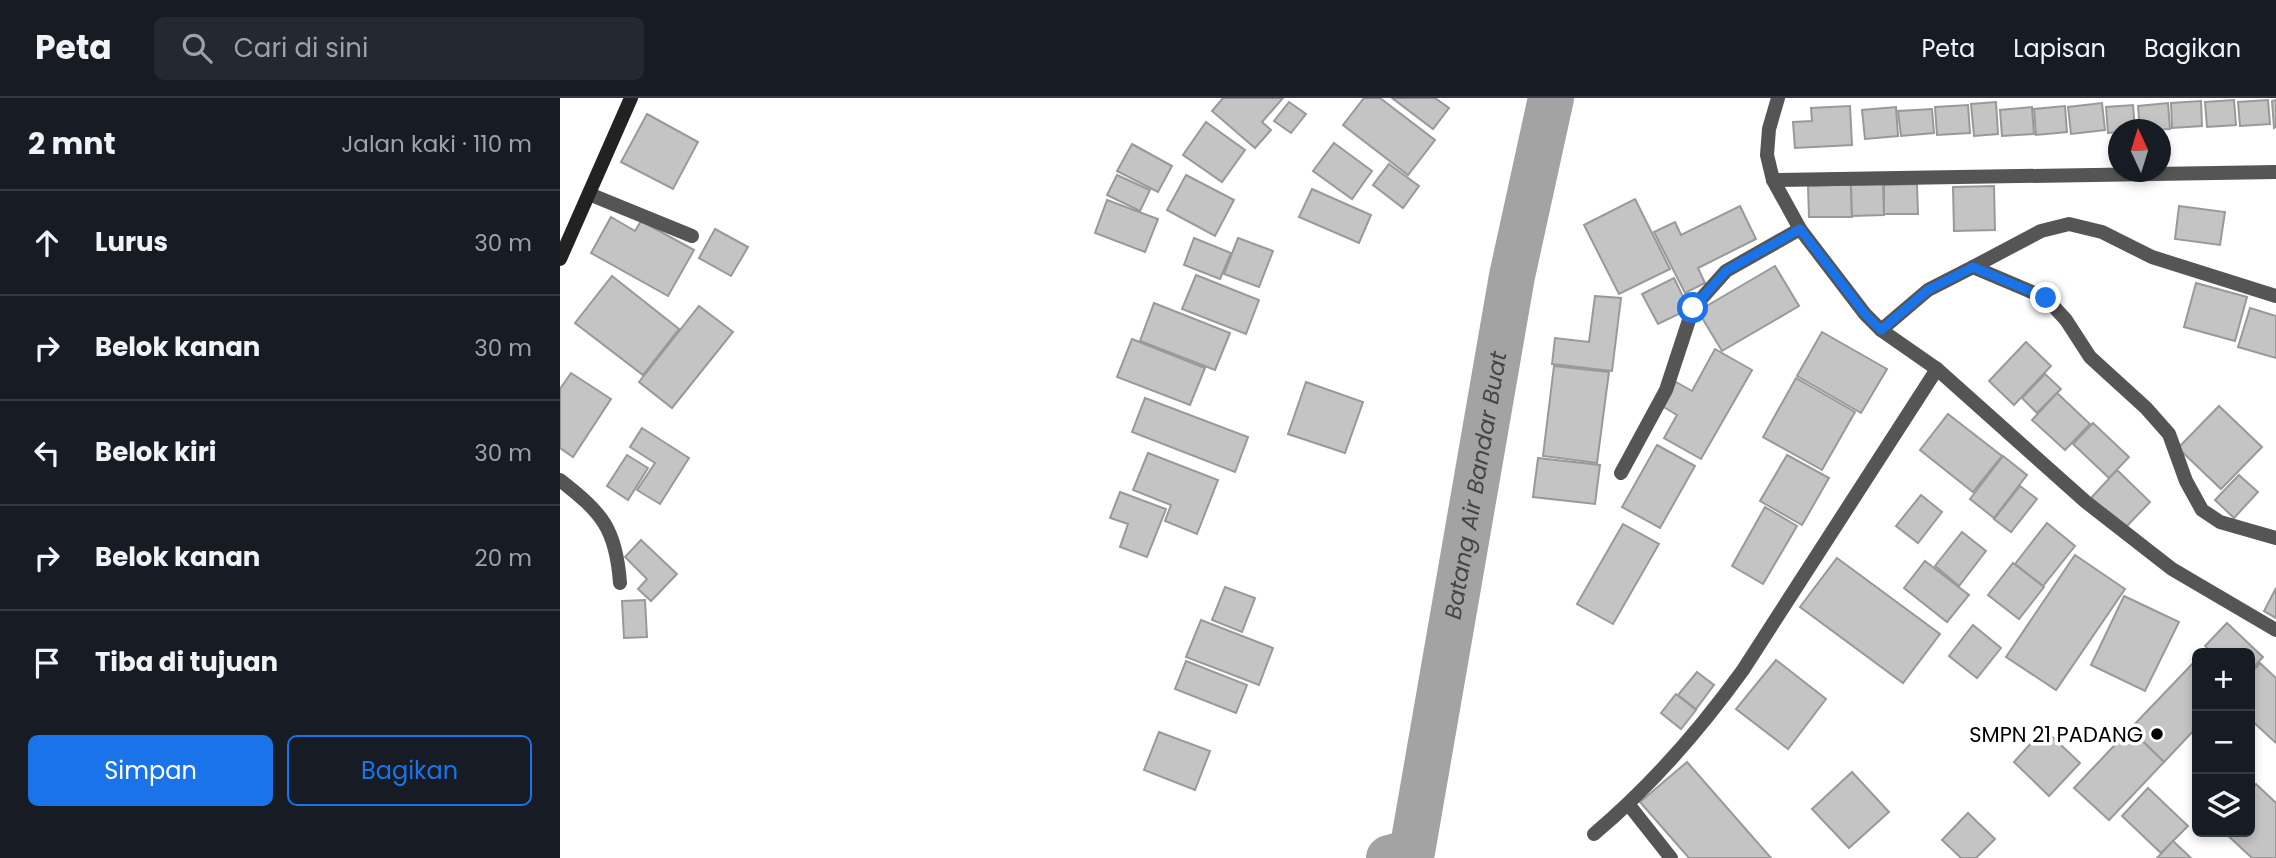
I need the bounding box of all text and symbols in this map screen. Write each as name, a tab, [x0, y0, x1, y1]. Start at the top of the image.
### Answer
search box	[154, 17, 644, 80]
text: Peta	[35, 24, 112, 71]
icon: search	[178, 29, 216, 67]
text: Cari di sini	[234, 30, 368, 66]
text: Peta	[1921, 32, 1975, 65]
text: Lapisan	[2013, 32, 2106, 65]
text: Bagikan	[2144, 32, 2241, 65]
north arrow	[2108, 119, 2171, 182]
text: 2 mnt	[28, 122, 116, 165]
text: Jalan kaki · 110 m	[341, 128, 532, 160]
icon: ahead	[28, 224, 66, 262]
text: Lurus	[95, 224, 168, 260]
text: 30 m	[474, 227, 532, 259]
route end	[2030, 282, 2061, 313]
route start	[1677, 292, 1708, 323]
icon: right	[28, 329, 66, 367]
text: Belok kanan	[95, 329, 260, 365]
text: 30 m	[474, 332, 532, 364]
water label: Batang Air Bandar Buat	[1437, 348, 1515, 622]
icon: left	[28, 434, 66, 472]
text: Belok kiri	[95, 434, 217, 470]
text: 30 m	[474, 437, 532, 469]
icon: right	[28, 539, 66, 577]
text: Belok kanan	[95, 539, 260, 575]
text: 20 m	[474, 542, 532, 574]
icon: arrive	[28, 644, 66, 682]
text: Tiba di tujuan	[95, 644, 278, 680]
map controls	[2192, 648, 2255, 837]
button: +	[2192, 648, 2255, 711]
button: −	[2192, 711, 2255, 774]
place label: SMPN 21 PADANG	[1969, 720, 2143, 749]
marker: SMPN 21 PADANG	[2149, 726, 2165, 742]
button: Simpan	[28, 735, 273, 806]
button: Bagikan	[287, 735, 532, 806]
button: layers	[2192, 774, 2255, 837]

